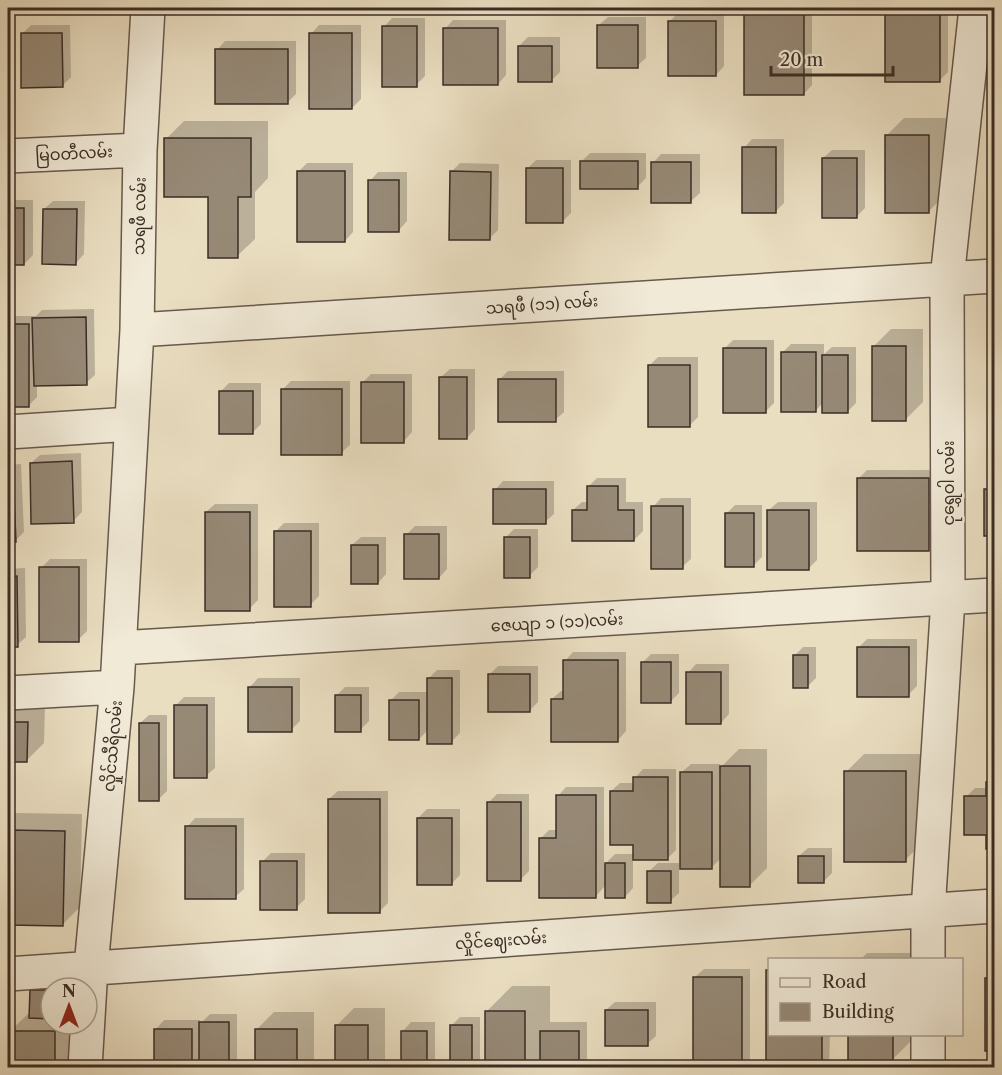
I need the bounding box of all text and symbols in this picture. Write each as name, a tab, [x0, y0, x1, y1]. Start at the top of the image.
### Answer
scale bar	[771, 39, 892, 77]
text: 20 m	[780, 49, 824, 71]
street label: မြဝတီလမ်း	[35, 140, 113, 169]
street label: သရဖီ လမ်း	[127, 177, 154, 255]
street label: သရဖီ (၁၁) လမ်း	[485, 289, 599, 322]
street label: ငုရွှေဝါ လမ်း	[937, 440, 963, 526]
street label: ဇေယျာ ၁ (၁၁)လမ်း	[490, 608, 624, 639]
street label: လှိုင်သီရိလမ်း	[97, 699, 130, 793]
street label: လှိုင်ဈေးလမ်း	[454, 926, 548, 957]
legend	[768, 958, 963, 1036]
text: Road	[822, 971, 867, 993]
north arrow	[39, 976, 99, 1036]
text: N	[62, 981, 76, 1001]
text: Building	[822, 1001, 894, 1023]

